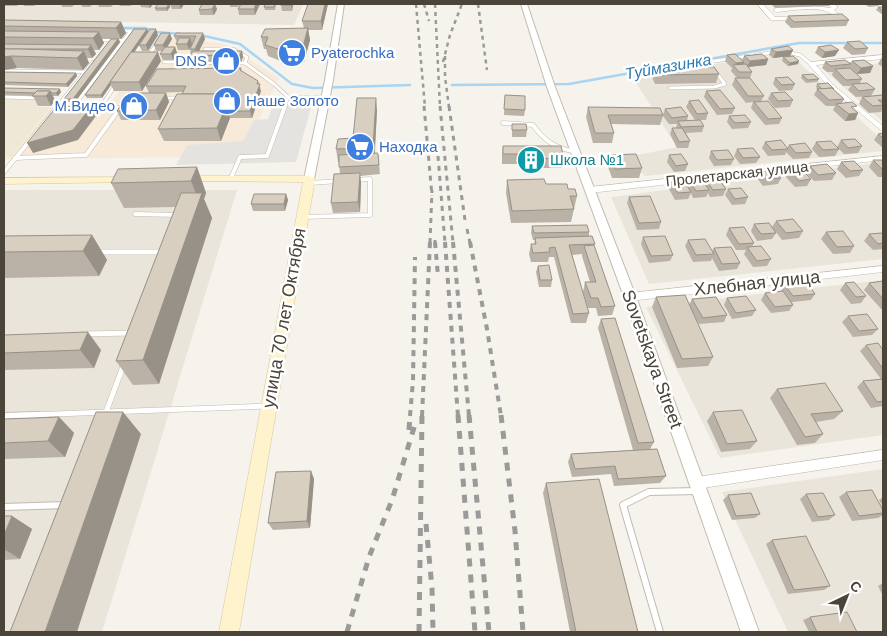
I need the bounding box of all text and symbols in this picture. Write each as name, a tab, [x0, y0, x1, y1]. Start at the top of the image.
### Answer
supermarket icon: Pyaterochka	[277, 38, 307, 68]
place label: Pyaterochka	[311, 44, 395, 61]
shop icon: DNS	[211, 46, 241, 76]
water label: Туймазинка	[624, 51, 713, 82]
place label: DNS	[175, 52, 207, 69]
shop icon: Наше Золото	[212, 86, 242, 116]
shop icon: М.Видео	[119, 91, 149, 121]
place label: Наше Золото	[246, 92, 339, 109]
place label: М.Видео	[55, 97, 115, 114]
supermarket icon: Находка	[345, 132, 375, 162]
place label: Находка	[379, 138, 438, 155]
building icon: Школа №1	[516, 145, 546, 175]
place label: Школа №1	[550, 151, 624, 168]
street label: Пролетарская улица	[665, 157, 810, 189]
street label: улица 70 лет Октября	[258, 226, 310, 410]
street label: Хлебная улица	[693, 266, 822, 300]
street label: Sovetskaya Street	[618, 287, 686, 431]
north arrow	[822, 571, 872, 621]
text: С	[847, 577, 865, 596]

